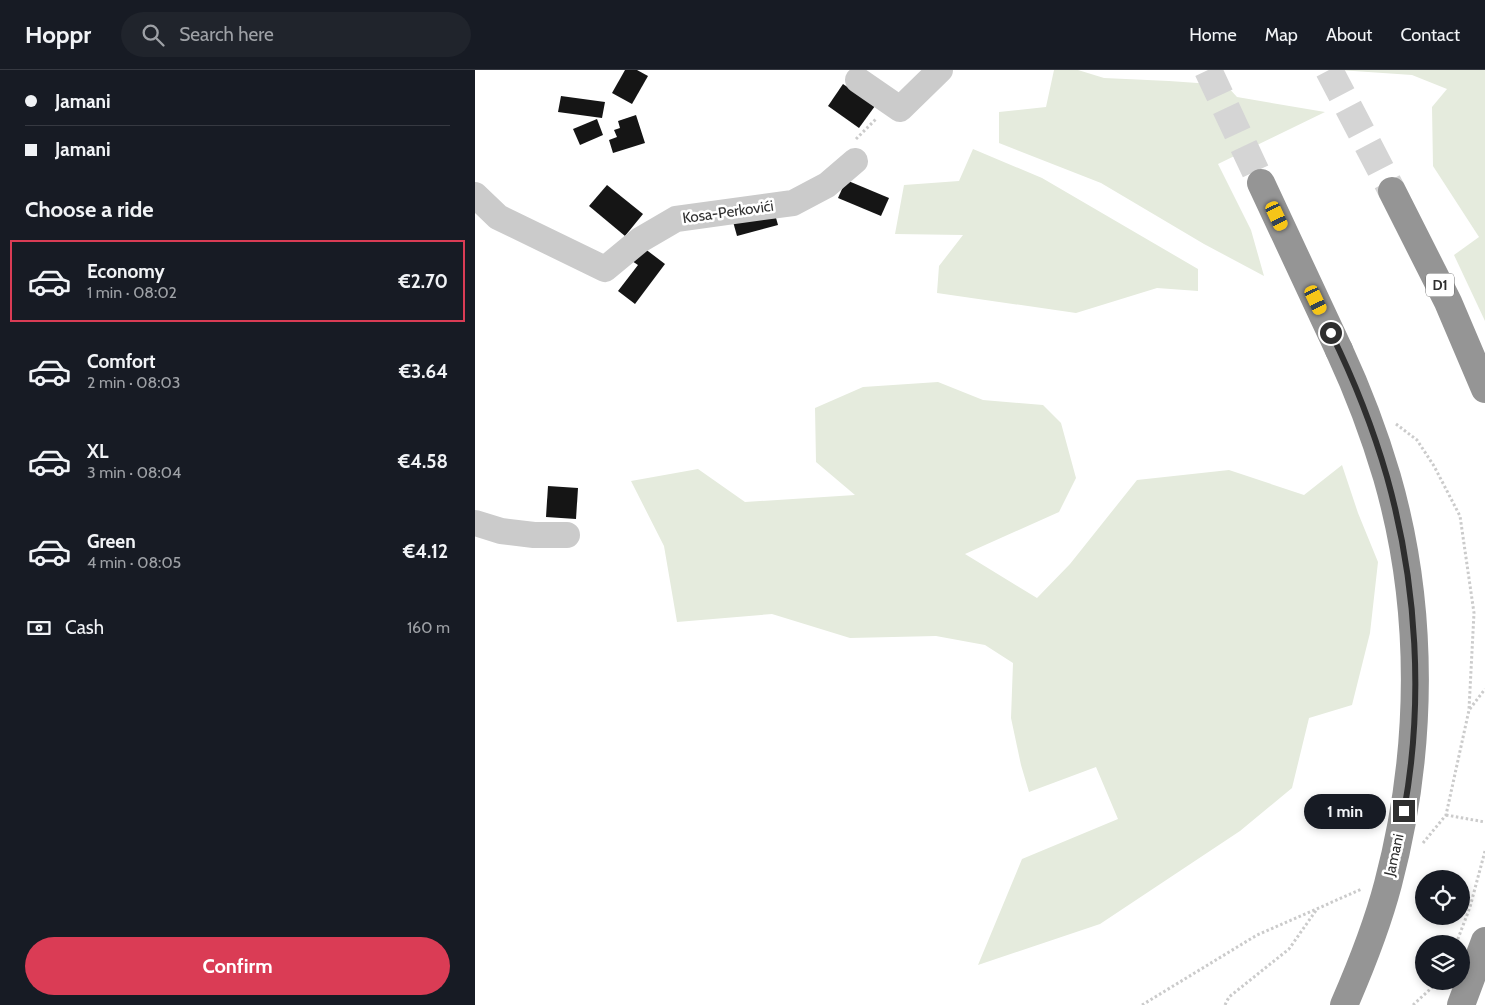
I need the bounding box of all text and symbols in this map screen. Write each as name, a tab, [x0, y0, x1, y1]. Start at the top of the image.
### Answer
search box	[121, 12, 471, 57]
text: Hoppr	[25, 20, 91, 49]
icon: search	[139, 21, 167, 49]
text: Search here	[179, 23, 274, 46]
text: Home	[1189, 24, 1237, 46]
text: Map	[1265, 24, 1298, 46]
text: About	[1326, 24, 1372, 46]
text: Contact	[1400, 24, 1460, 46]
text: Jamani	[55, 90, 111, 113]
text: Jamani	[55, 138, 111, 161]
text: Choose a ride	[25, 196, 154, 223]
street label: Kosa-Perkovići	[681, 197, 775, 227]
car	[1263, 199, 1290, 233]
icon: car	[27, 259, 72, 304]
text: Economy	[87, 260, 165, 283]
text: €2.70	[399, 270, 448, 293]
road number: D1	[1426, 274, 1454, 296]
text: 1 min · 08:02	[87, 283, 177, 302]
car	[1302, 283, 1329, 317]
route start	[1320, 322, 1342, 344]
icon: car	[27, 349, 72, 394]
text: Comfort	[87, 350, 156, 373]
text: €3.64	[399, 360, 448, 383]
text: 2 min · 08:03	[87, 373, 180, 392]
icon: car	[27, 439, 72, 484]
text: XL	[87, 440, 108, 463]
text: €4.58	[398, 450, 448, 473]
text: 3 min · 08:04	[87, 463, 181, 482]
icon: car	[27, 529, 72, 574]
text: Green	[87, 530, 136, 553]
text: €4.12	[403, 540, 448, 563]
text: 4 min · 08:05	[87, 553, 181, 572]
icon: cash	[25, 614, 53, 642]
text: Cash	[65, 616, 104, 639]
text: 160 m	[407, 618, 450, 637]
callout: 1 min	[1304, 794, 1387, 828]
route end	[1393, 800, 1415, 822]
text: 1 min	[1327, 802, 1363, 821]
street label: Jamani	[1380, 832, 1408, 879]
map controls	[1415, 870, 1470, 990]
button: locate	[1415, 870, 1470, 925]
button: layers	[1415, 935, 1470, 990]
button: Confirm	[25, 937, 450, 995]

